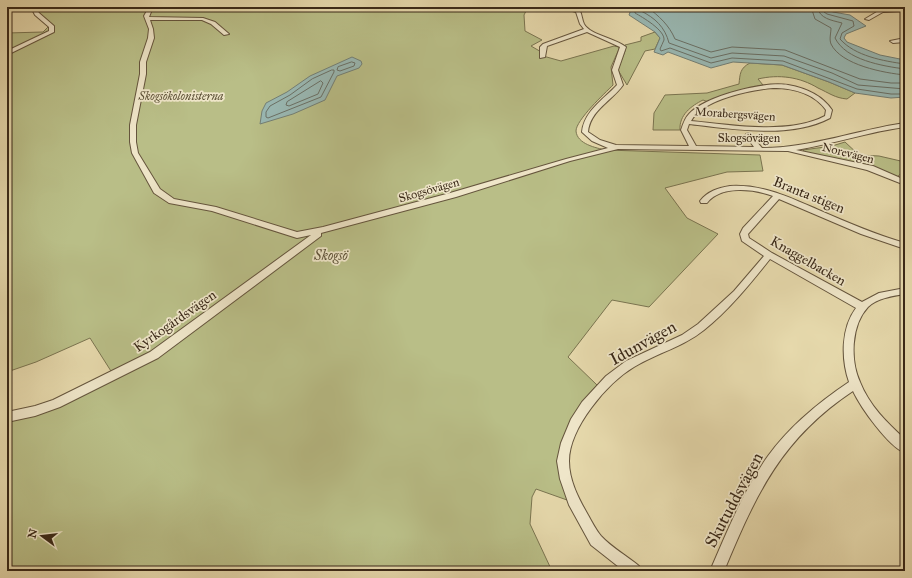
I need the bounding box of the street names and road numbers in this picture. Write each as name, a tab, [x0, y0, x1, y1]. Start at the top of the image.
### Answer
street label: Morabergsvägen	[694, 104, 776, 125]
street label: Skogsövägen	[718, 131, 781, 146]
street label: Norevägen	[820, 140, 876, 167]
street label: Branta stigen	[771, 173, 848, 217]
street label: Skogsövägen	[397, 175, 462, 206]
street label: Knaggelbacken	[767, 233, 849, 290]
street label: Kyrkogårdsvägen	[130, 286, 220, 356]
street label: Idunvägen	[606, 316, 680, 370]
street label: Skutuddsvägen	[700, 449, 768, 551]

